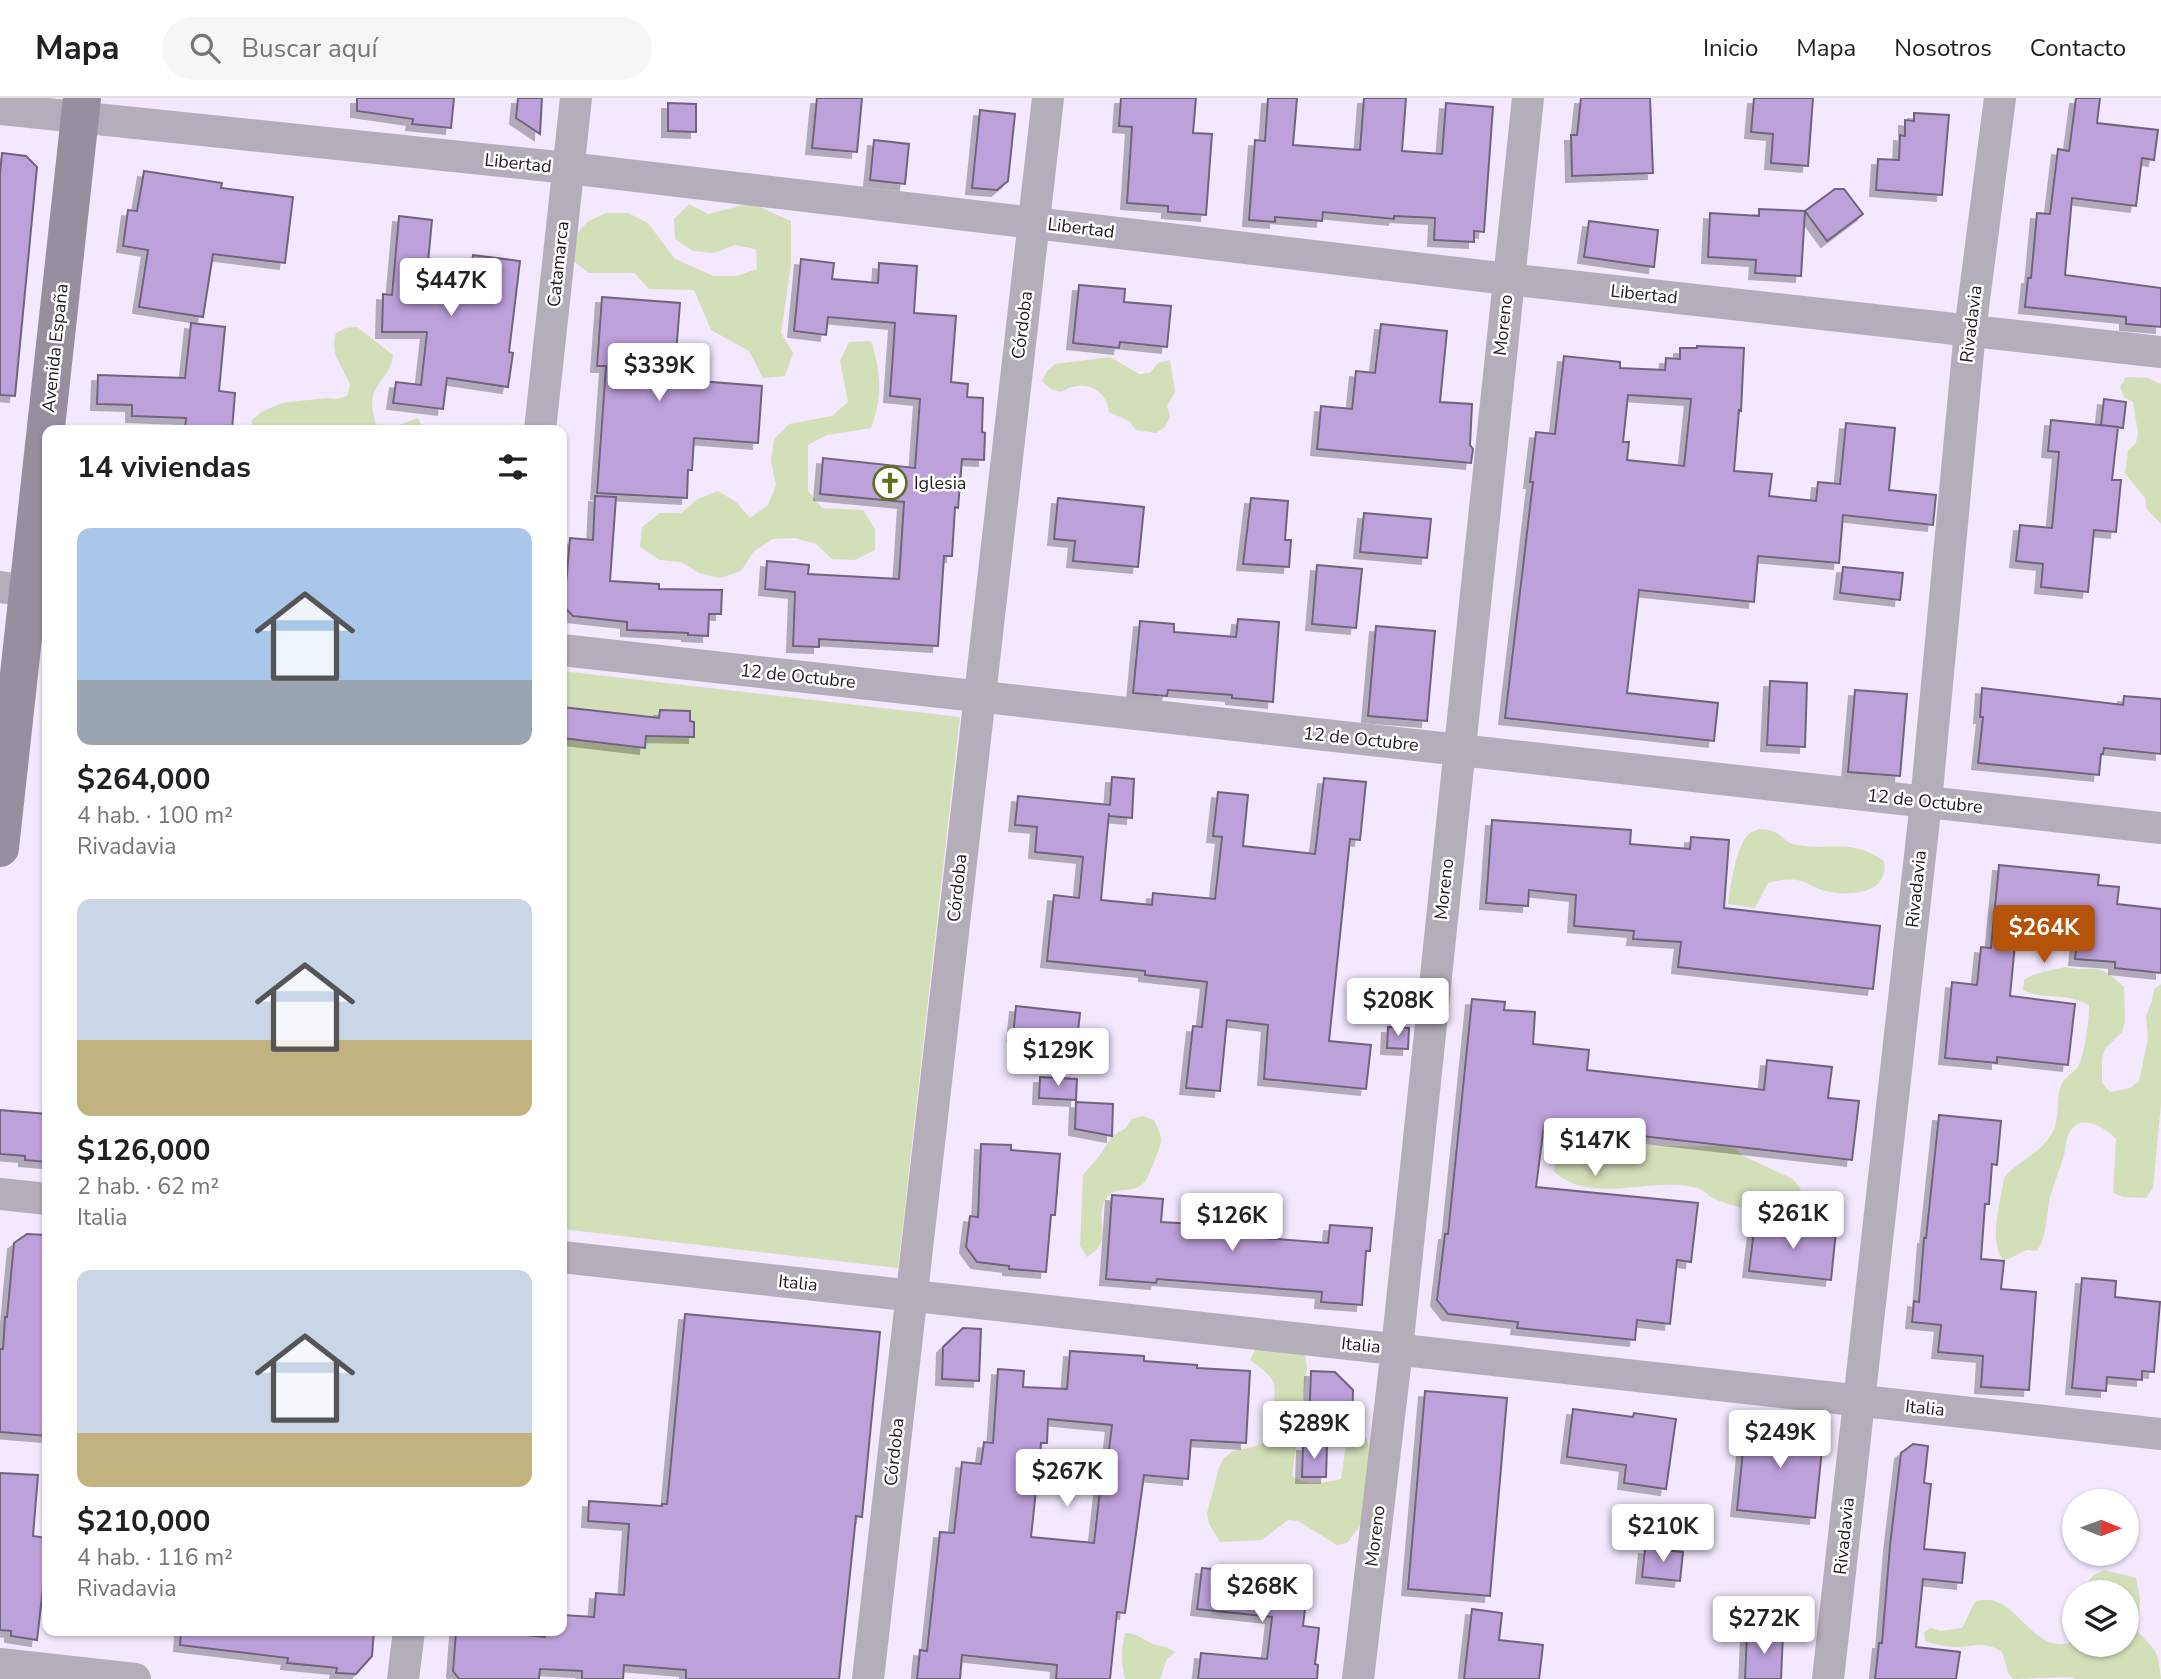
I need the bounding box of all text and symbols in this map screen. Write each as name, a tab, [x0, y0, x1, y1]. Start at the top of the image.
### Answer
search box	[162, 17, 652, 80]
text: Mapa	[35, 26, 120, 71]
icon: search	[186, 29, 224, 67]
text: Buscar aquí	[242, 31, 377, 66]
text: Inicio	[1703, 32, 1758, 64]
text: Mapa	[1796, 32, 1856, 64]
text: Nosotros	[1894, 32, 1992, 64]
text: Contacto	[2030, 32, 2126, 64]
street label: Libertad	[483, 148, 553, 178]
street label: Libertad	[1046, 212, 1116, 244]
street label: Catamarca	[542, 220, 574, 308]
pin: $447K	[402, 258, 500, 318]
text: $447K	[416, 265, 486, 296]
street label: Libertad	[1609, 279, 1679, 309]
street label: Avenida España	[36, 282, 74, 414]
street label: Rivadavia	[1954, 284, 1988, 364]
street label: Córdoba	[1006, 290, 1038, 360]
street label: Moreno	[1488, 293, 1518, 357]
pin: $339K	[610, 344, 708, 403]
text: $339K	[624, 350, 694, 381]
text: 14 viviendas	[77, 447, 251, 488]
icon: filters	[494, 448, 532, 486]
church icon: Iglesia	[871, 464, 909, 502]
place label: Iglesia	[914, 471, 966, 495]
icon: home	[242, 573, 368, 699]
street label: 12 de Octubre	[739, 658, 857, 694]
street label: 12 de Octubre	[1302, 721, 1420, 757]
text: $264,000	[77, 759, 210, 800]
street label: 12 de Octubre	[1866, 783, 1984, 819]
text: 4 hab. · 100 m²	[77, 800, 233, 831]
text: Rivadavia	[77, 831, 176, 862]
street label: Rivadavia	[1900, 849, 1932, 929]
street label: Córdoba	[941, 853, 973, 923]
street label: Moreno	[1429, 857, 1459, 921]
pin: $264K	[1995, 906, 2093, 965]
text: $264K	[2009, 912, 2079, 943]
icon: home	[242, 944, 368, 1070]
pin: $208K	[1349, 978, 1447, 1038]
text: $208K	[1363, 985, 1433, 1016]
pin: $129K	[1009, 1028, 1107, 1088]
text: $129K	[1023, 1035, 1093, 1066]
pin: $147K	[1546, 1118, 1644, 1178]
text: $147K	[1560, 1125, 1630, 1156]
text: $126,000	[77, 1130, 210, 1171]
text: 2 hab. · 62 m²	[77, 1171, 219, 1202]
pin: $261K	[1744, 1192, 1842, 1251]
pin: $126K	[1183, 1194, 1281, 1253]
text: $261K	[1758, 1198, 1828, 1229]
text: $126K	[1197, 1200, 1267, 1231]
text: Italia	[77, 1202, 127, 1233]
street label: Italia	[777, 1269, 819, 1297]
icon: home	[242, 1315, 368, 1441]
street label: Italia	[1340, 1331, 1382, 1359]
street label: Italia	[1904, 1394, 1946, 1422]
pin: $289K	[1265, 1402, 1363, 1461]
text: $289K	[1279, 1408, 1349, 1439]
pin: $249K	[1731, 1410, 1829, 1470]
street label: Córdoba	[878, 1417, 910, 1487]
text: $249K	[1745, 1417, 1815, 1448]
pin: $267K	[1018, 1450, 1116, 1509]
text: $267K	[1032, 1456, 1102, 1487]
north arrow	[2062, 1489, 2138, 1566]
map controls	[2062, 1489, 2139, 1657]
street label: Rivadavia	[1828, 1496, 1860, 1576]
text: $210,000	[77, 1501, 210, 1542]
street label: Moreno	[1359, 1504, 1391, 1568]
pin: $210K	[1614, 1504, 1712, 1564]
text: $210K	[1628, 1511, 1698, 1542]
text: 4 hab. · 116 m²	[77, 1542, 233, 1573]
pin: $268K	[1213, 1564, 1311, 1624]
text: $268K	[1227, 1571, 1297, 1602]
text: Rivadavia	[77, 1573, 176, 1604]
button: layers	[2062, 1580, 2139, 1657]
pin: $272K	[1715, 1596, 1813, 1656]
text: $272K	[1729, 1603, 1799, 1634]

